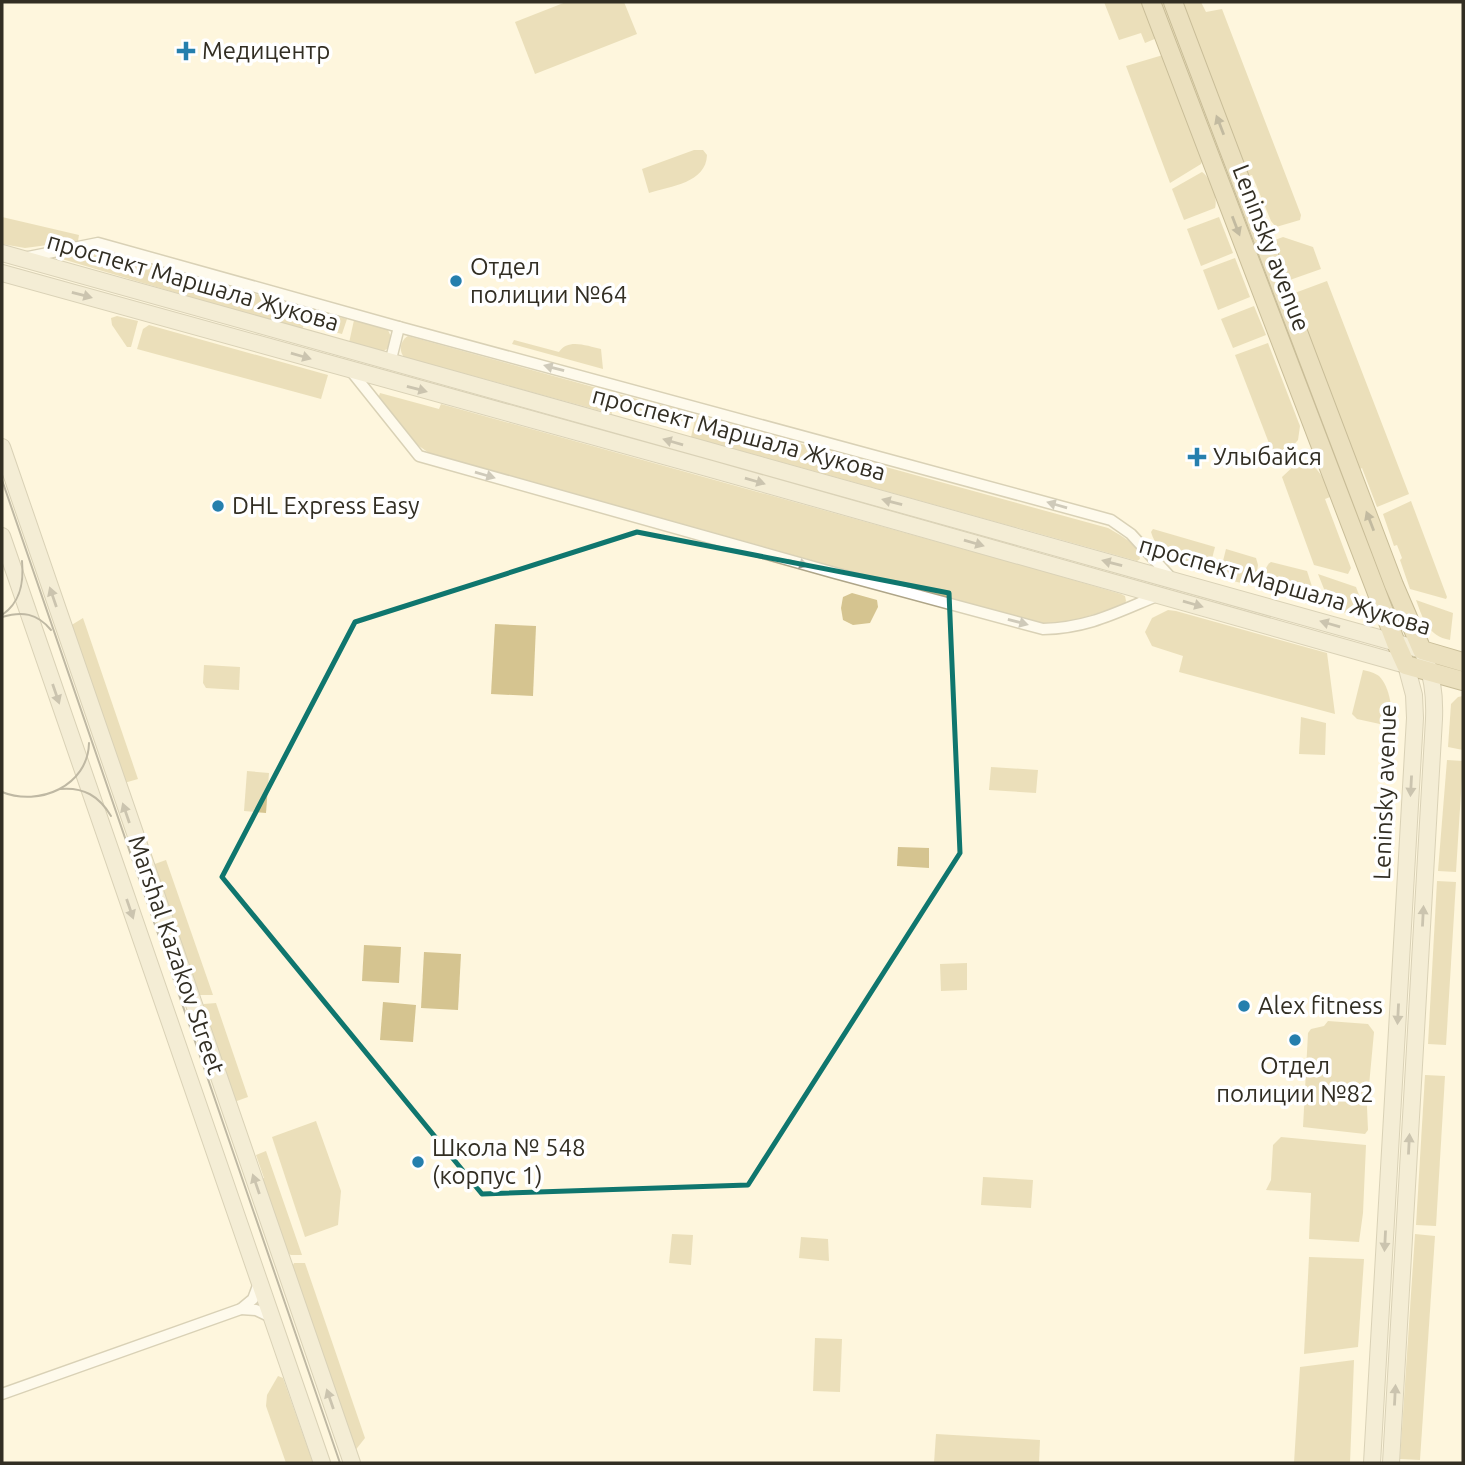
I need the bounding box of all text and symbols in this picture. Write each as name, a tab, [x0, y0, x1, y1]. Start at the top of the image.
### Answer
place label: Медицентр	[202, 37, 330, 64]
marker: Медицентр	[176, 41, 196, 61]
one-way arrow	[1214, 115, 1225, 136]
street label: Leninsky avenue	[1227, 161, 1316, 335]
one-way arrow	[1231, 215, 1242, 236]
street label: проспект Маршала Жукова	[44, 227, 342, 336]
place label: Отдел полиции №64	[470, 253, 627, 308]
marker: Отдел полиции №64	[448, 273, 464, 289]
one-way arrow	[71, 290, 93, 301]
one-way arrow	[291, 352, 312, 362]
one-way arrow	[542, 362, 564, 373]
street label: проспект Маршала Жукова	[590, 381, 889, 486]
one-way arrow	[407, 384, 428, 394]
one-way arrow	[662, 436, 683, 446]
place label: Улыбайся	[1213, 443, 1322, 470]
marker: Улыбайся	[1187, 447, 1207, 467]
one-way arrow	[475, 470, 496, 480]
one-way arrow	[744, 477, 765, 487]
place label: DHL Express Easy	[232, 492, 420, 519]
one-way arrow	[881, 496, 903, 507]
marker: DHL Express Easy	[210, 498, 226, 514]
one-way arrow	[1046, 499, 1068, 510]
one-way arrow	[1364, 511, 1375, 532]
street label: проспект Маршала Жукова	[1136, 531, 1434, 640]
one-way arrow	[963, 538, 985, 549]
one-way arrow	[1101, 557, 1122, 567]
one-way arrow	[787, 558, 809, 569]
one-way arrow	[47, 587, 58, 608]
one-way arrow	[1182, 600, 1203, 610]
one-way arrow	[1007, 617, 1029, 628]
one-way arrow	[1320, 619, 1341, 629]
one-way arrow	[51, 683, 62, 704]
street label: Leninsky avenue	[1368, 703, 1401, 881]
one-way arrow	[1406, 776, 1417, 798]
one-way arrow	[120, 802, 131, 823]
street label: Marshal Kazakov Street	[123, 832, 230, 1078]
one-way arrow	[125, 898, 136, 919]
one-way arrow	[1417, 905, 1428, 927]
place label: Alex fitness	[1258, 992, 1383, 1019]
marker: Alex fitness	[1236, 998, 1252, 1014]
one-way arrow	[1392, 1003, 1403, 1025]
marker: Отдел полиции №82	[1287, 1032, 1303, 1048]
place label: Отдел полиции №82	[1216, 1052, 1374, 1107]
one-way arrow	[1404, 1132, 1415, 1154]
place label: Школа № 548 (корпус 1)	[432, 1134, 586, 1189]
marker: Школа № 548 (корпус 1)	[410, 1154, 426, 1170]
one-way arrow	[250, 1173, 260, 1194]
one-way arrow	[1379, 1230, 1390, 1252]
one-way arrow	[1390, 1384, 1401, 1406]
one-way arrow	[324, 1388, 335, 1409]

